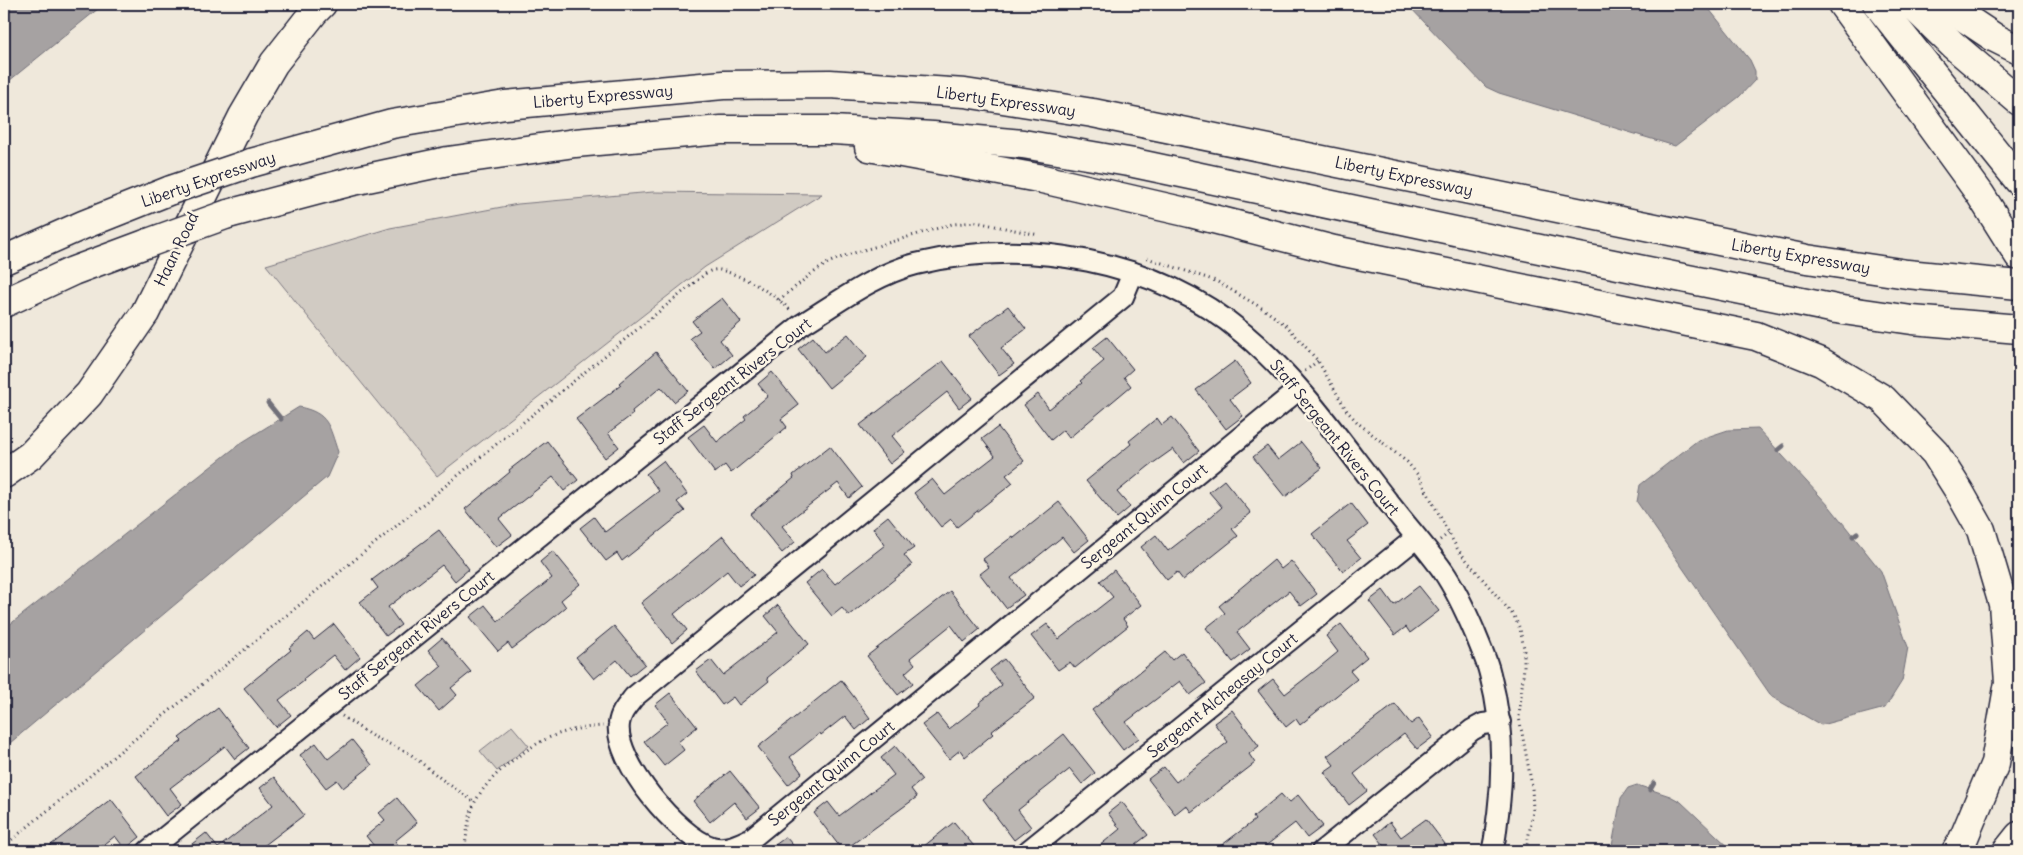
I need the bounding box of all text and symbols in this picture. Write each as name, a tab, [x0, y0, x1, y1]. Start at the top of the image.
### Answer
street label: Liberty Expressway	[532, 80, 674, 112]
street label: Liberty Expressway	[935, 81, 1077, 121]
street label: Liberty Expressway	[138, 147, 278, 211]
street label: Liberty Expressway	[1333, 152, 1475, 200]
street label: Haan Road	[149, 209, 203, 289]
street label: Liberty Expressway	[1730, 234, 1872, 278]
street label: Staff Sergeant Rivers Court	[649, 313, 815, 449]
street label: Staff Sergeant Rivers Court	[1266, 355, 1404, 519]
street label: Sergeant Quinn Court	[1077, 459, 1212, 573]
street label: Staff Sergeant Rivers Court	[334, 566, 498, 704]
street label: Sergeant Alcheasay Court	[1143, 628, 1302, 762]
street label: Sergeant Quinn Court	[764, 716, 899, 830]

